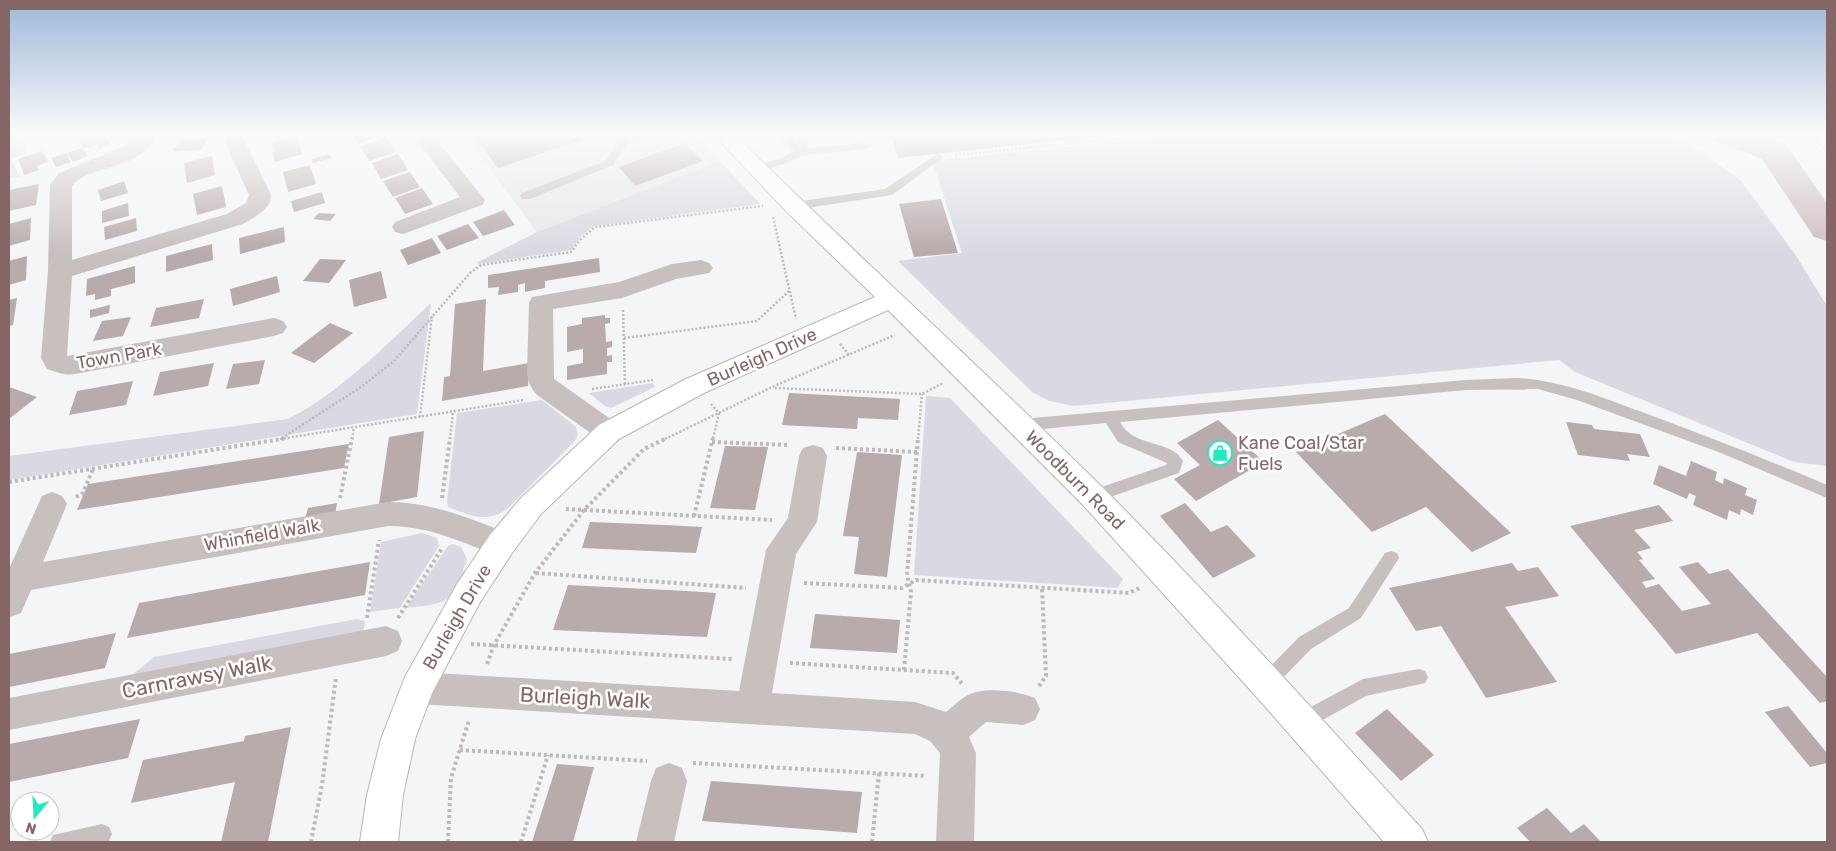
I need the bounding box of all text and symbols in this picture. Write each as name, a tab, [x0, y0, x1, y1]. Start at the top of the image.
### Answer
street label: Burleigh Drive	[704, 323, 820, 391]
street label: Town Park	[75, 338, 164, 374]
street label: Woodburn Road	[1021, 426, 1129, 534]
place label: Kane Coal/Star Fuels	[1238, 432, 1364, 475]
shop icon: Kane Coal/Star Fuels	[1207, 440, 1233, 466]
street label: Whinfield Walk	[202, 514, 322, 556]
street label: Burleigh Drive	[418, 560, 496, 674]
street label: Carnrawsy Walk	[120, 650, 274, 703]
street label: Burleigh Walk	[519, 682, 651, 713]
north arrow	[10, 791, 60, 841]
text: N	[24, 818, 39, 838]

